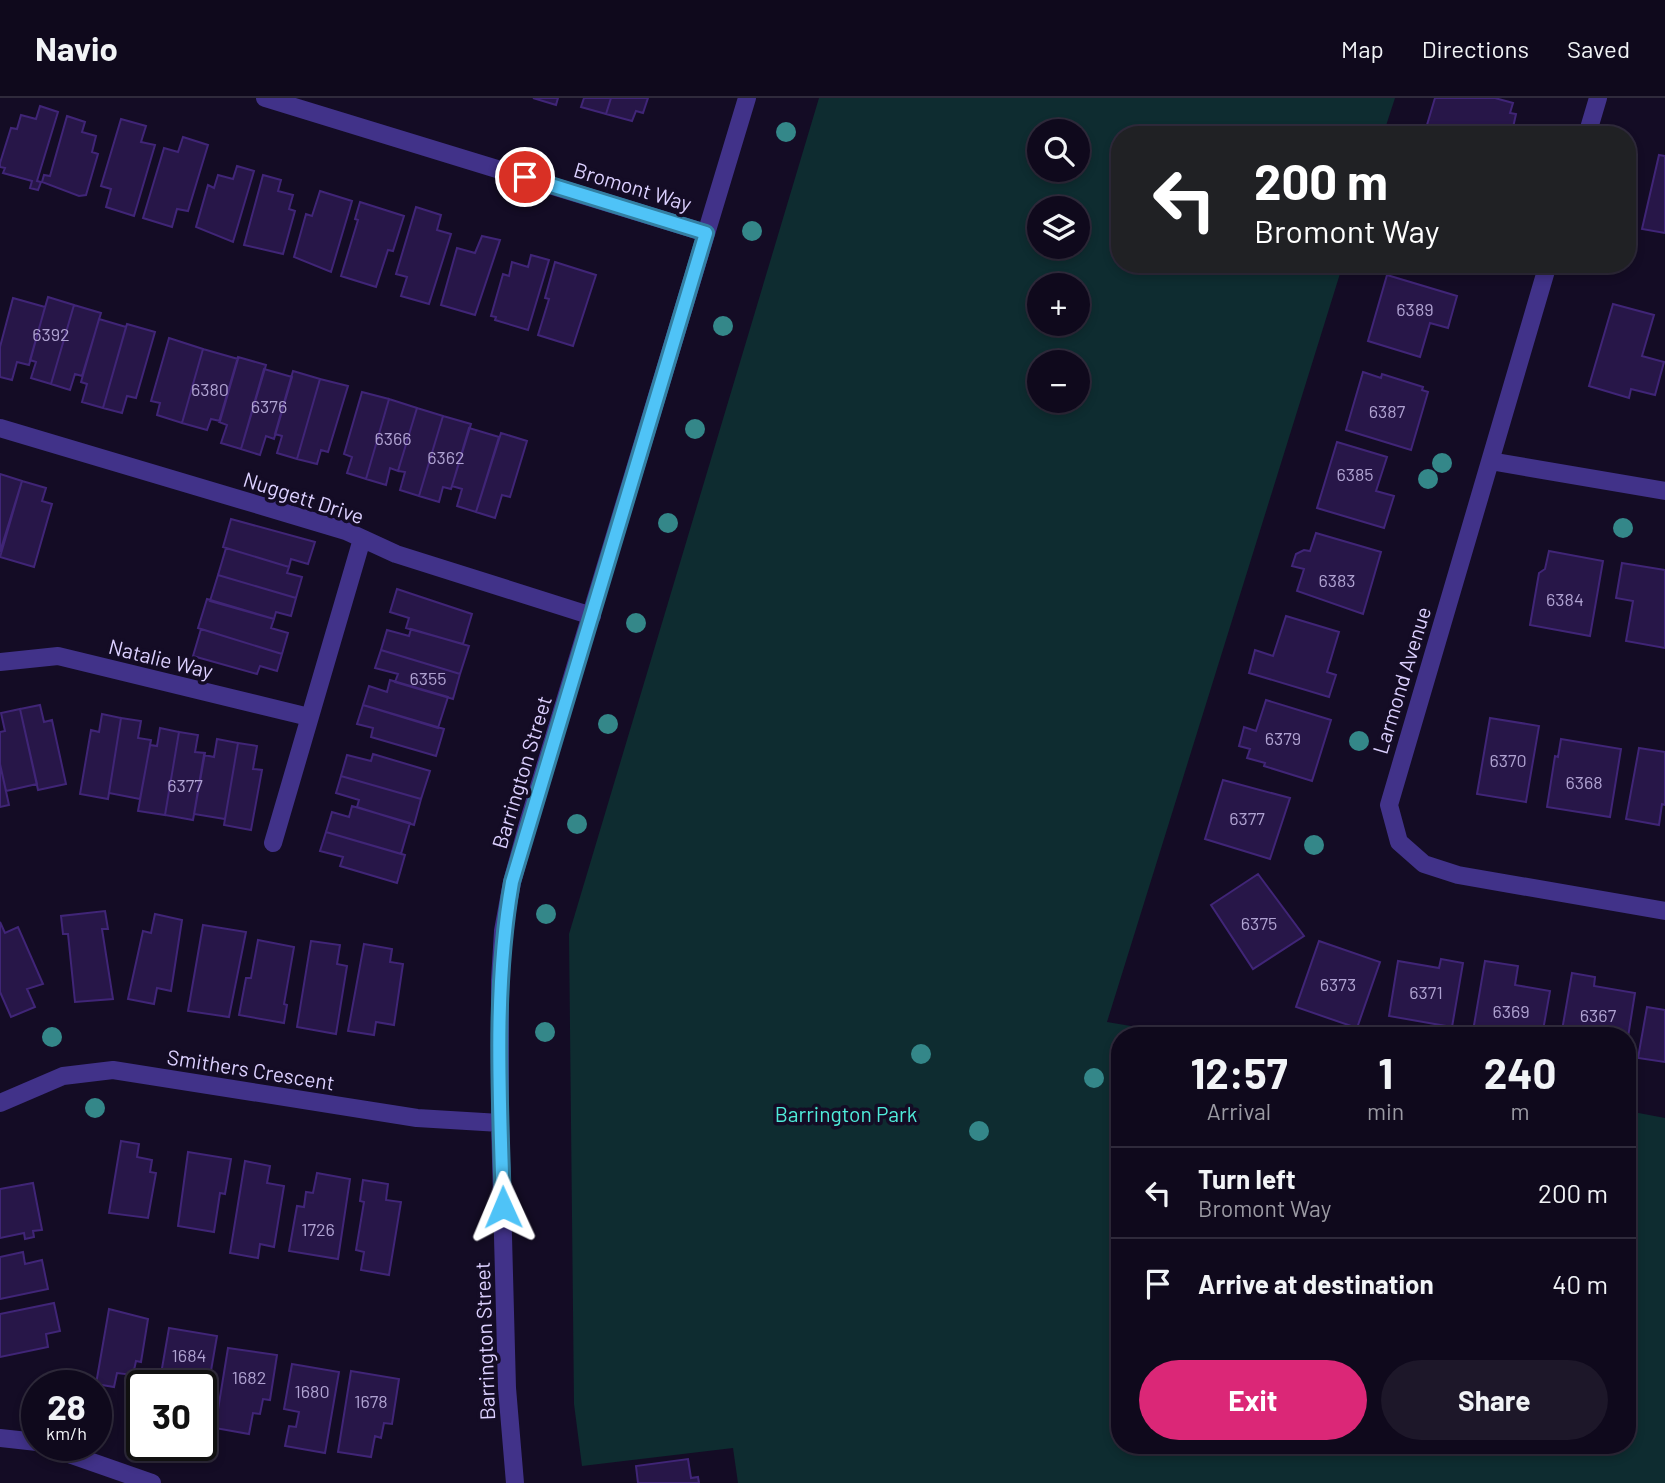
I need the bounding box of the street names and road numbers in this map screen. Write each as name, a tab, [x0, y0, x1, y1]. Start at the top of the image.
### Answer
street label: Bromont Way	[571, 156, 695, 216]
street label: Nuggett Drive	[241, 466, 367, 528]
street label: Larmond Avenue	[1367, 603, 1435, 757]
street label: Natalie Way	[106, 633, 216, 683]
street label: Barrington Street	[486, 693, 556, 851]
street label: Smithers Crescent	[165, 1043, 337, 1095]
street label: Barrington Street	[469, 1261, 499, 1421]

